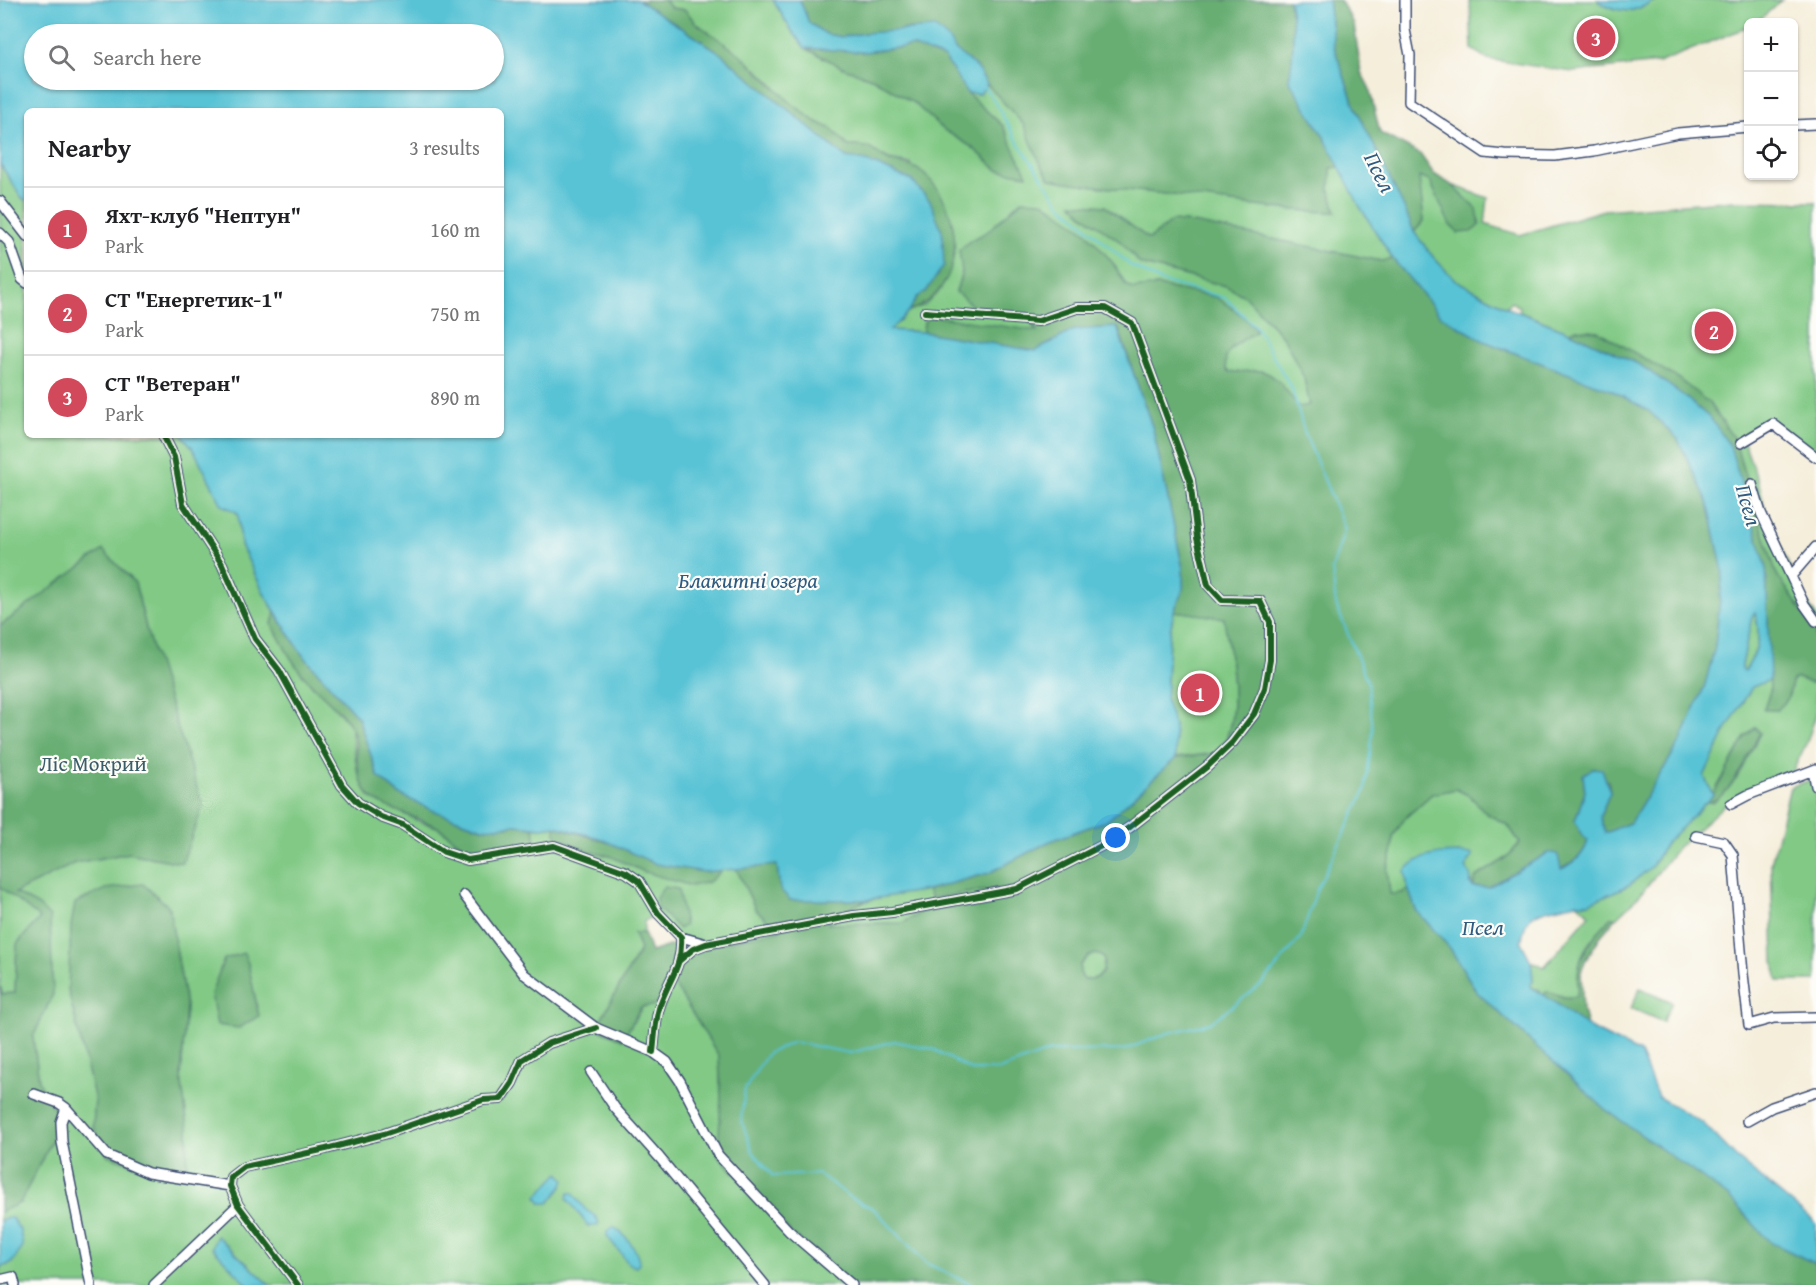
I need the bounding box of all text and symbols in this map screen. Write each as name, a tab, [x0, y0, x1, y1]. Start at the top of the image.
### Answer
pin: 3	[1576, 15, 1616, 60]
map controls	[1744, 18, 1798, 180]
button: +	[1744, 18, 1798, 72]
search box	[24, 24, 504, 90]
icon: search	[45, 41, 78, 74]
text: Search here	[93, 41, 202, 73]
button: −	[1744, 72, 1798, 126]
button: locate	[1744, 126, 1798, 180]
text: Nearby	[48, 128, 131, 167]
text: 3 results	[409, 133, 480, 162]
water label: Псел	[1356, 146, 1404, 198]
text: Яхт-клуб "Нептун"	[105, 199, 301, 231]
text: 1	[62, 215, 73, 244]
text: 160 m	[430, 215, 480, 244]
text: Park	[105, 231, 144, 260]
text: СТ "Енергетик-1"	[105, 283, 283, 315]
text: 2	[62, 299, 73, 328]
text: 750 m	[430, 299, 480, 328]
pin: 2	[1694, 308, 1734, 354]
text: Park	[105, 315, 144, 344]
text: СТ "Ветеран"	[105, 367, 241, 399]
text: 3	[62, 383, 73, 412]
text: 890 m	[430, 383, 480, 412]
text: Park	[105, 399, 144, 428]
water label: Псел	[1728, 480, 1770, 530]
water label: Блакитні озера	[678, 564, 818, 596]
pin: 1	[1180, 670, 1220, 716]
park label: Ліс Мокрий	[39, 748, 147, 779]
your location	[1101, 823, 1130, 852]
water label: Псел	[1462, 911, 1505, 943]

